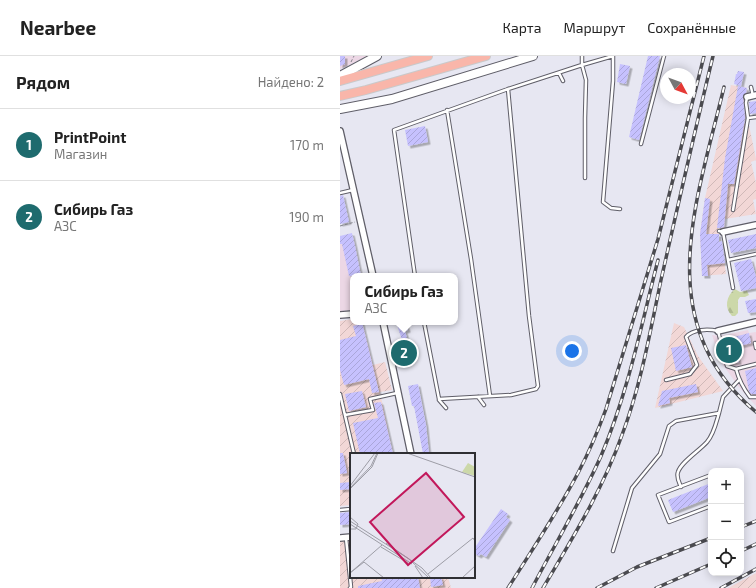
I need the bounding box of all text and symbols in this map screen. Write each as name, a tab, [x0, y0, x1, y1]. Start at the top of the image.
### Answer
text: Nearbee	[20, 16, 96, 39]
text: Карта	[503, 19, 541, 36]
text: Маршрут	[563, 19, 625, 36]
text: Сохранённые	[647, 19, 736, 36]
north arrow	[660, 68, 696, 104]
text: Рядом	[16, 72, 70, 92]
text: Найдено: 2	[258, 74, 324, 90]
text: PrintPoint	[54, 128, 126, 146]
text: 1	[26, 137, 32, 153]
text: 170 m	[290, 137, 324, 153]
text: Магазин	[54, 146, 107, 162]
text: Сибирь Газ	[54, 200, 133, 218]
text: 2	[25, 209, 33, 225]
text: 190 m	[289, 209, 324, 225]
text: АЗС	[54, 218, 77, 234]
popup	[350, 273, 458, 325]
text: Сибирь Газ	[364, 282, 444, 300]
text: АЗС	[364, 300, 387, 316]
pin: 1	[716, 335, 742, 365]
pin: 2	[391, 338, 417, 368]
your location	[562, 341, 582, 361]
inset map	[350, 453, 475, 578]
map controls	[708, 468, 744, 576]
button: +	[708, 468, 744, 504]
button: −	[708, 504, 744, 540]
button: locate	[708, 540, 744, 576]

